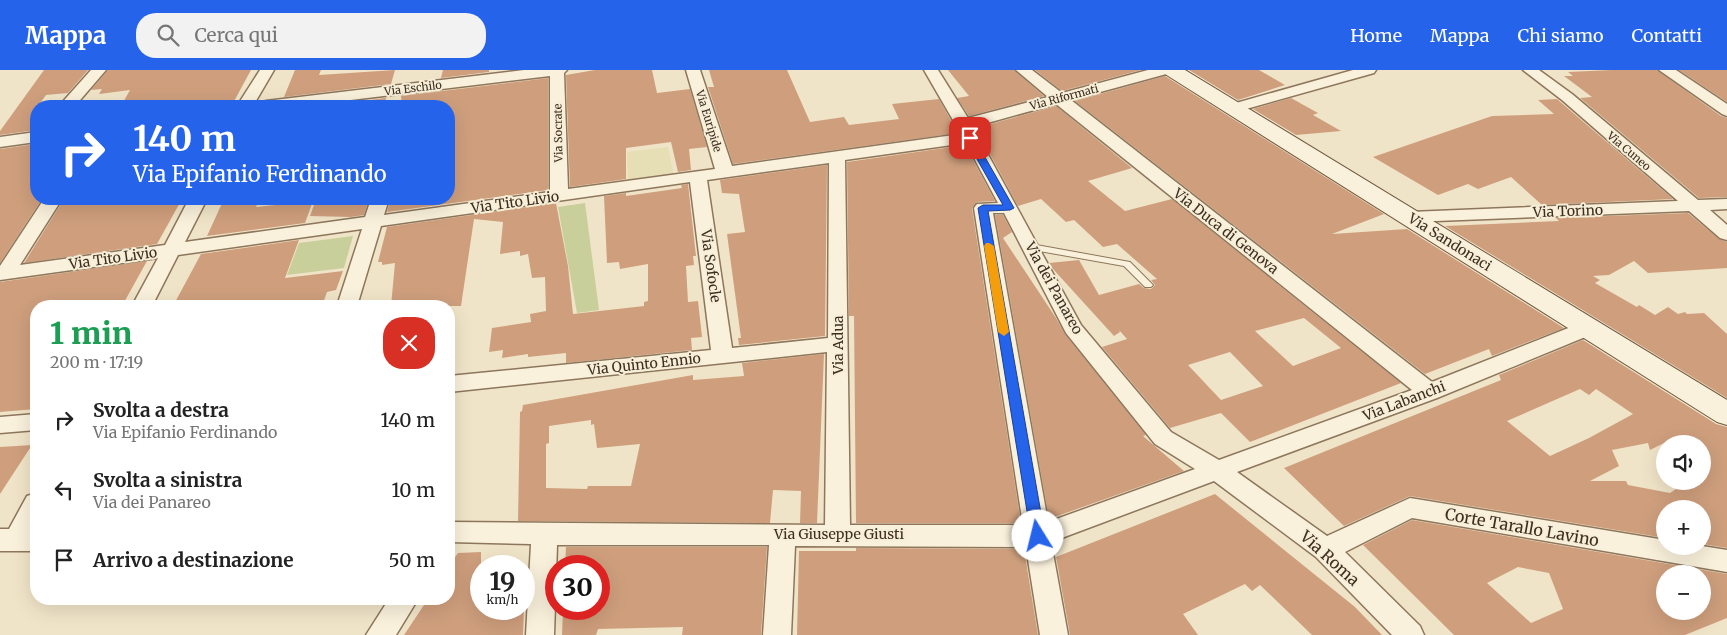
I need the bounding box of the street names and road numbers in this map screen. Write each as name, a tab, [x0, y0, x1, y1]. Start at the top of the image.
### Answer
street label: Via Eschilo	[382, 77, 443, 99]
street label: Via Riformati	[1027, 81, 1100, 113]
street label: Via Euripide	[693, 87, 725, 154]
street label: Via Socrate	[550, 103, 566, 163]
street label: Via Cuneo	[1603, 128, 1654, 174]
street label: Via Duca di Genova	[1169, 184, 1283, 278]
street label: Via Tito Livio	[469, 187, 560, 217]
street label: Via Torino	[1532, 201, 1603, 221]
street label: Via Sandonaci	[1404, 209, 1495, 275]
street label: Via Sofocle	[697, 227, 725, 304]
street label: Via dei Panareo	[1021, 238, 1087, 337]
street label: Via Tito Livio	[67, 243, 158, 273]
street label: Via Adua	[829, 315, 847, 376]
street label: Via Quinto Ennio	[585, 349, 702, 379]
street label: Via Labanchi	[1359, 377, 1448, 425]
street label: Corte Tarallo Lavino	[1443, 504, 1601, 550]
street label: Via Giuseppe Giusti	[773, 525, 905, 543]
street label: Via Roma	[1295, 526, 1364, 590]

